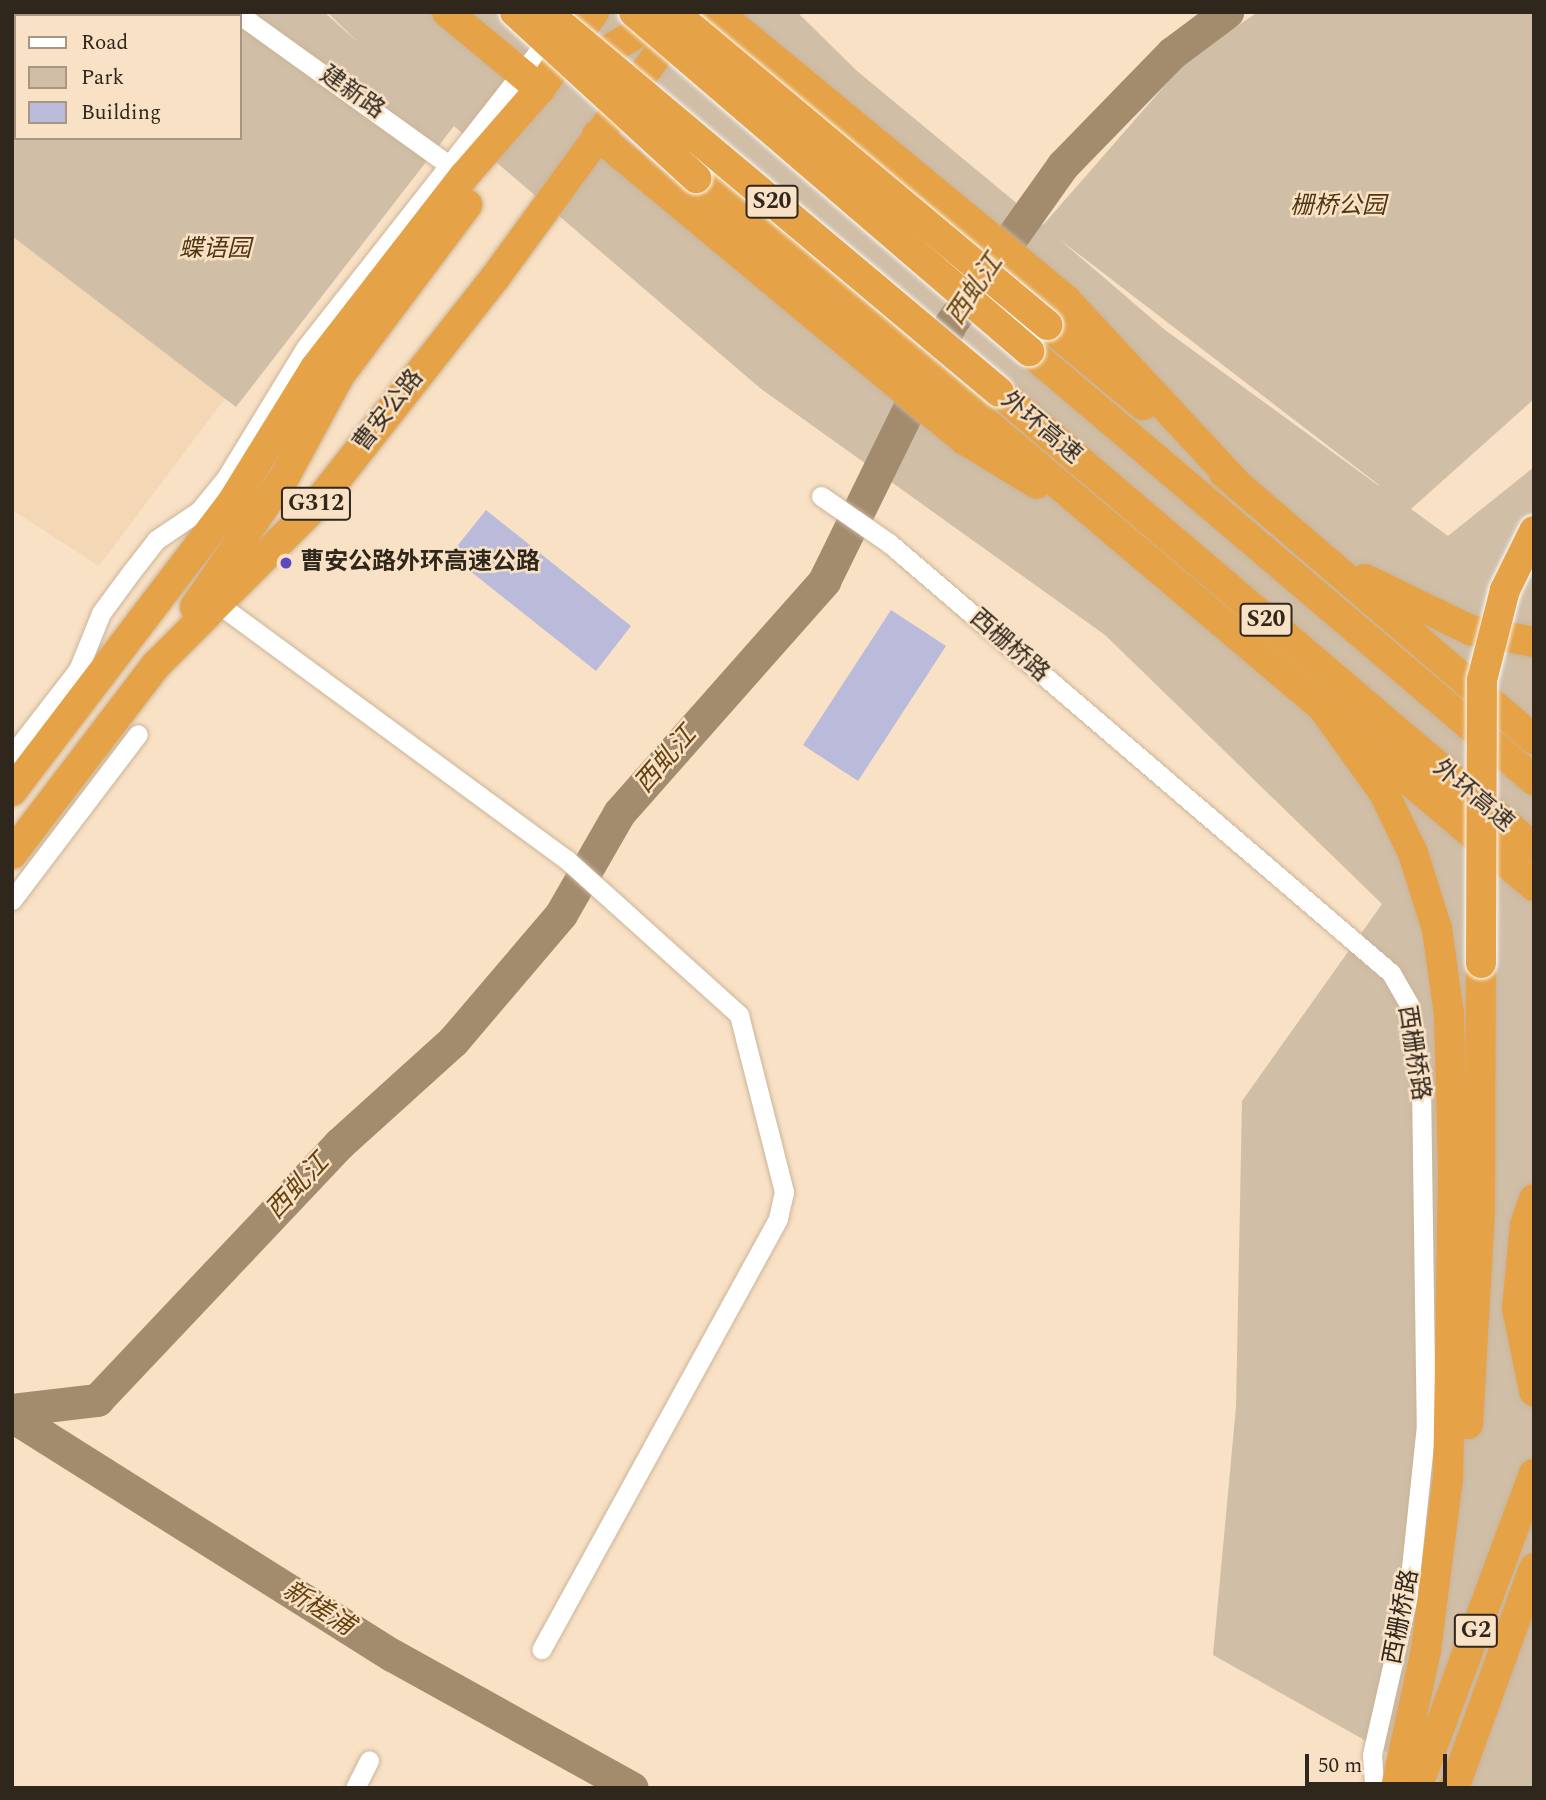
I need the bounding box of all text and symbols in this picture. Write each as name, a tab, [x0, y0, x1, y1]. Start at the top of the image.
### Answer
legend	[14, 14, 242, 140]
text: Road	[81, 27, 128, 59]
street label: 建新路	[314, 61, 390, 125]
text: Park	[81, 62, 124, 94]
text: Building	[81, 97, 161, 129]
road number: S20	[744, 182, 800, 222]
park label: 栅桥公园	[1290, 193, 1386, 221]
park label: 蝶语园	[179, 236, 251, 264]
water label: 西虬江	[940, 249, 1010, 331]
street label: 曹安公路	[348, 364, 430, 458]
street label: 外环高速	[995, 386, 1087, 470]
road number: G312	[279, 484, 353, 524]
place label: 曹安公路外环高速公路	[300, 549, 540, 577]
marker: 曹安公路外环高速公路	[278, 555, 294, 571]
road number: S20	[1238, 600, 1294, 640]
street label: 西栅桥路	[963, 604, 1055, 688]
water label: 西虬江	[629, 720, 703, 800]
street label: 外环高速	[1427, 754, 1519, 838]
street label: 西栅桥路	[1391, 1003, 1435, 1103]
water label: 西虬江	[260, 1148, 336, 1226]
street label: 西栅桥路	[1379, 1567, 1425, 1667]
water label: 新槎浦	[277, 1575, 359, 1643]
road number: G2	[1453, 1612, 1499, 1650]
scale bar	[1308, 1741, 1450, 1785]
text: 50 m	[1318, 1750, 1362, 1782]

